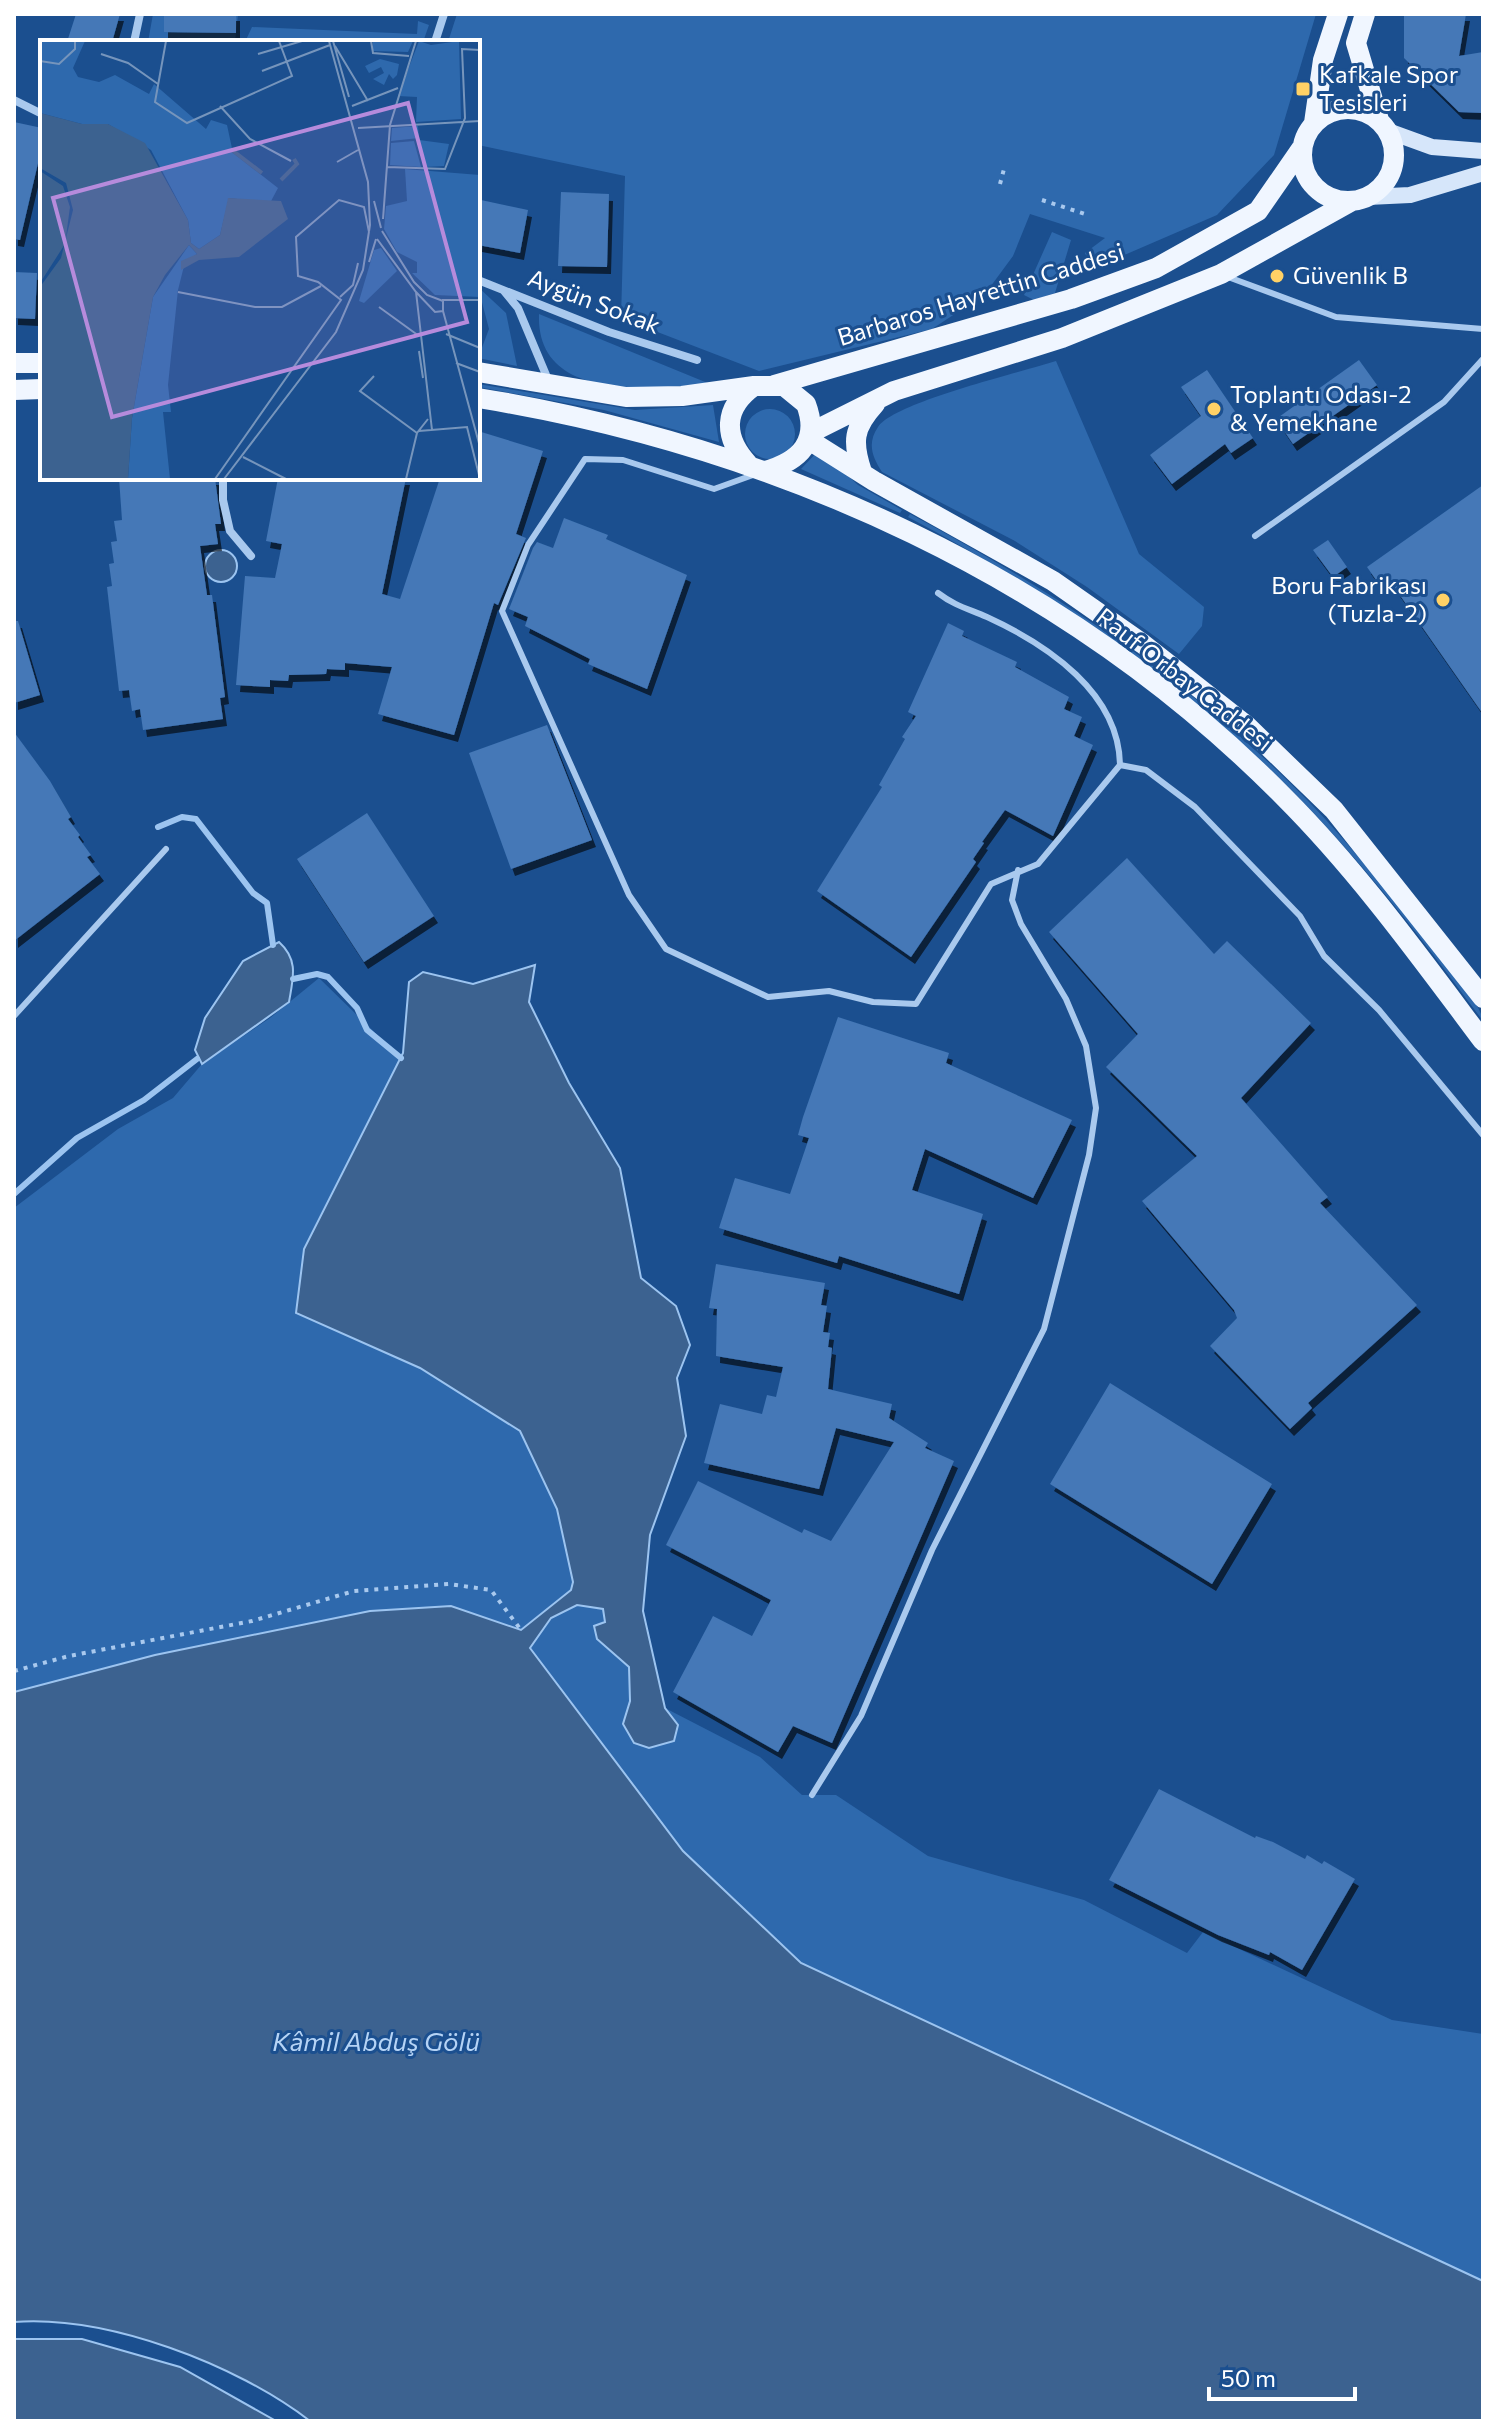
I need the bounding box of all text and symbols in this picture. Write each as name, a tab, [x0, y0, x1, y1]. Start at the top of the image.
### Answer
inset map	[40, 40, 480, 480]
place label: Kafkale Spor Tesisleri	[1319, 59, 1459, 116]
marker: Kafkale Spor Tesisleri	[1294, 80, 1312, 98]
street label: Barbaros Hayrettin Caddesi	[834, 236, 1127, 351]
place label: Güvenlik B	[1293, 260, 1408, 289]
street label: Aygün Sokak	[524, 262, 665, 339]
marker: Güvenlik B	[1268, 267, 1286, 285]
place label: Toplantı Odası-2 & Yemekhane	[1230, 379, 1412, 436]
marker: Toplantı Odası-2 & Yemekhane	[1205, 400, 1223, 418]
place label: Boru Fabrikası (Tuzla-2)	[1271, 570, 1427, 627]
marker: Boru Fabrikası (Tuzla-2)	[1434, 591, 1452, 609]
street label: Rauf Orbay Caddesi	[1091, 601, 1279, 756]
water label: Kâmil Abduş Gölü	[272, 2025, 480, 2056]
scale bar	[1209, 2351, 1355, 2401]
text: 50 m	[1221, 2363, 1276, 2392]

